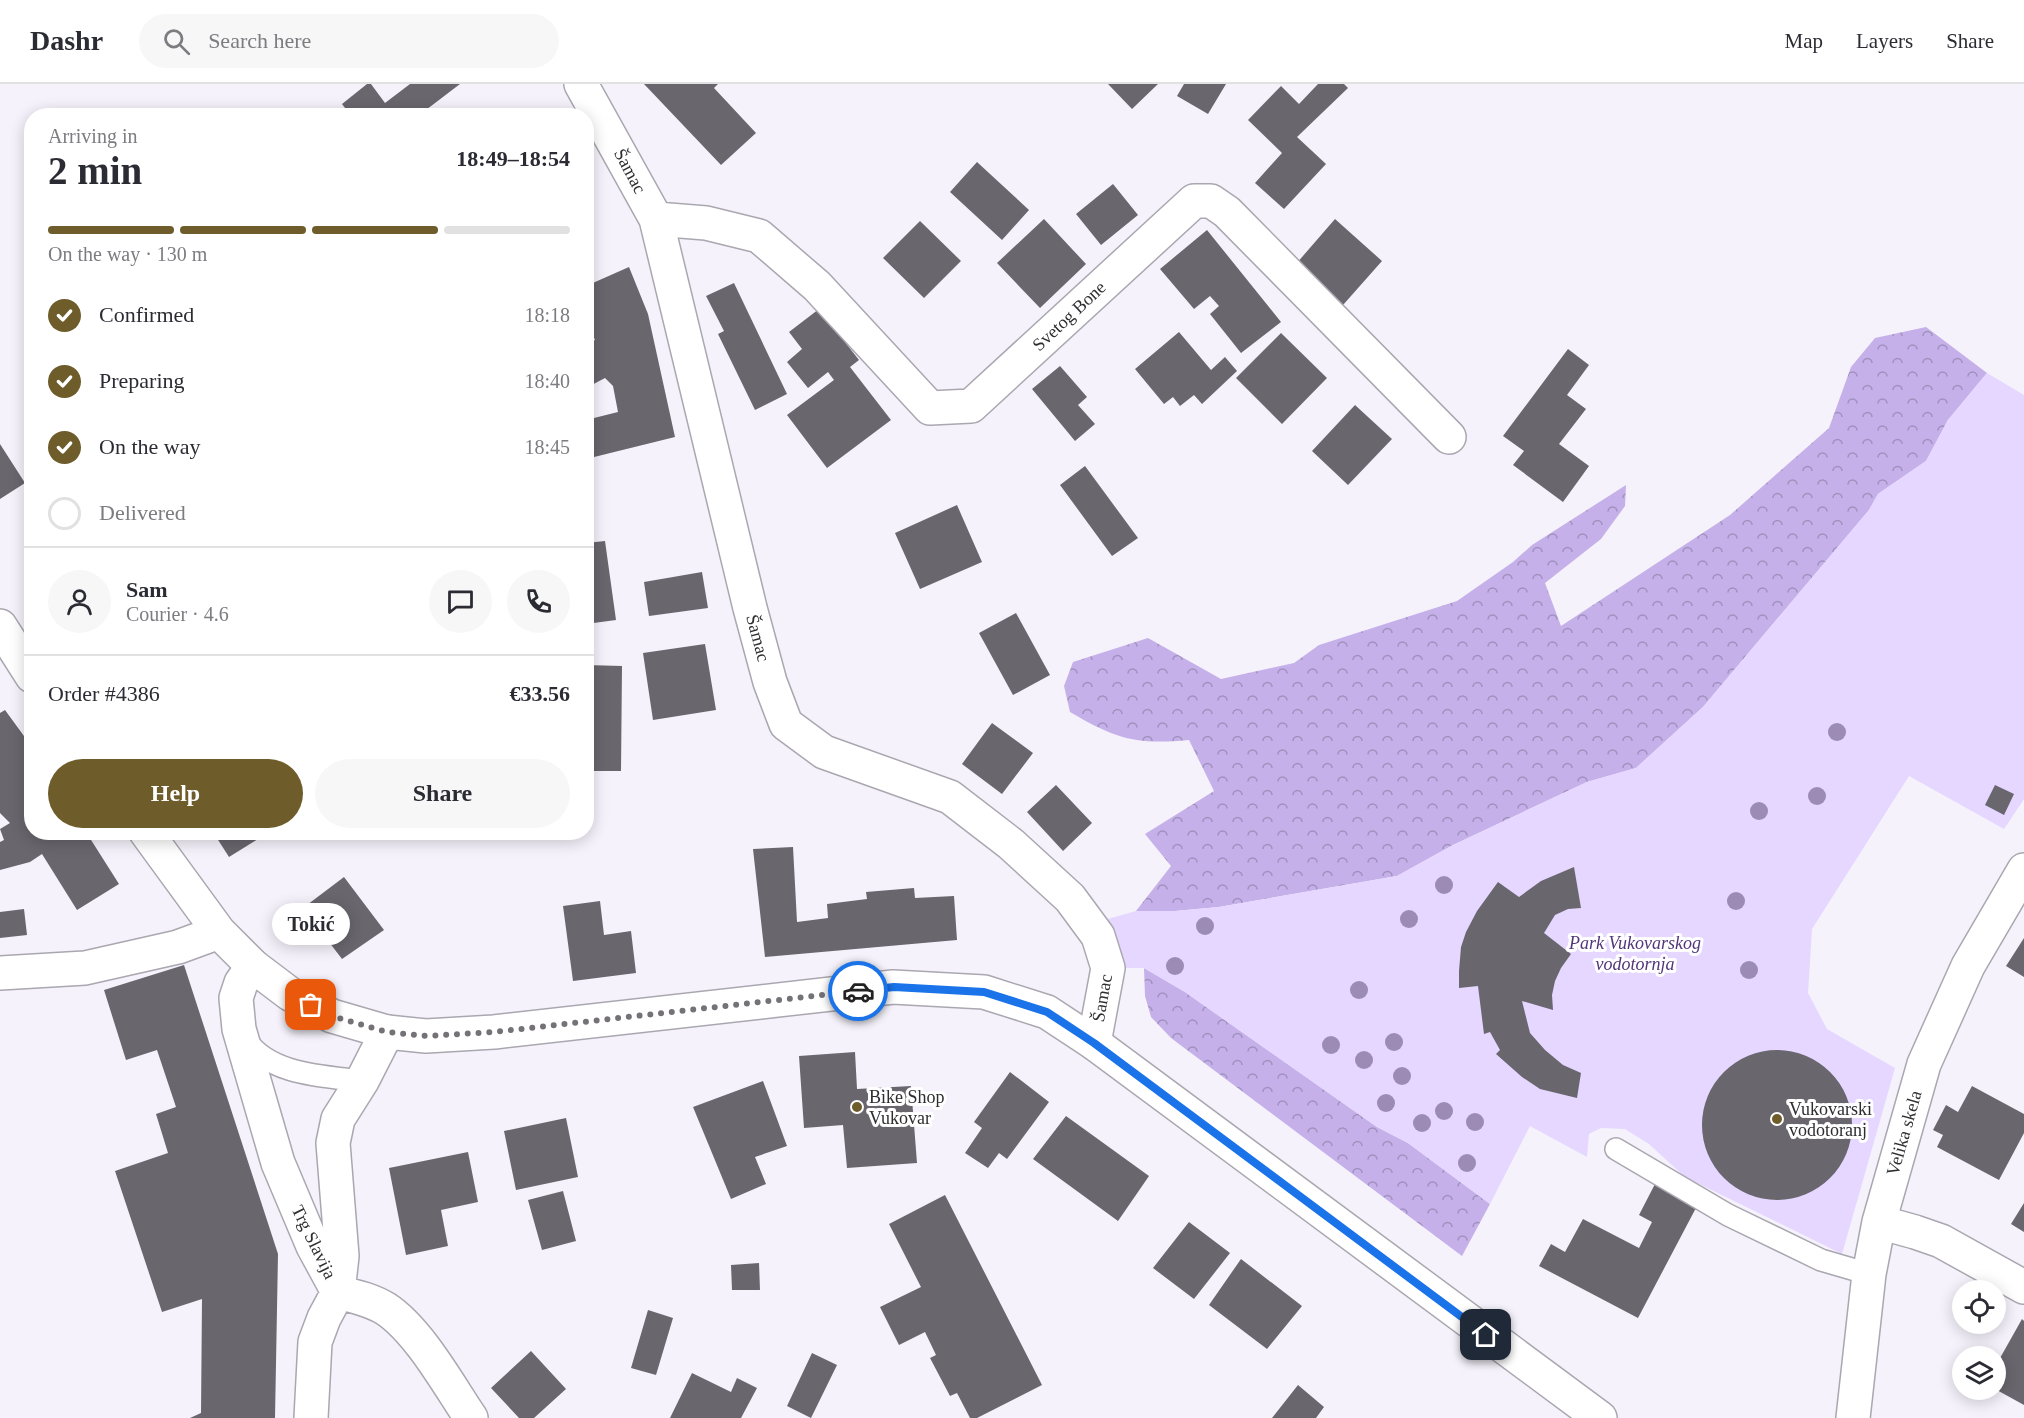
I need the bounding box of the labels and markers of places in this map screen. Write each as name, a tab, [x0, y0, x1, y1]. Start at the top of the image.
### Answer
callout: Tokić	[272, 903, 350, 945]
pin	[285, 979, 336, 1030]
place label: Bike Shop Vukovar	[869, 1087, 945, 1128]
place label: Vukovarski vodotoranj	[1789, 1099, 1872, 1140]
marker: Bike Shop Vukovar	[850, 1100, 864, 1114]
marker: Vukovarski vodotoranj	[1770, 1112, 1784, 1126]
pin	[1460, 1309, 1511, 1360]

